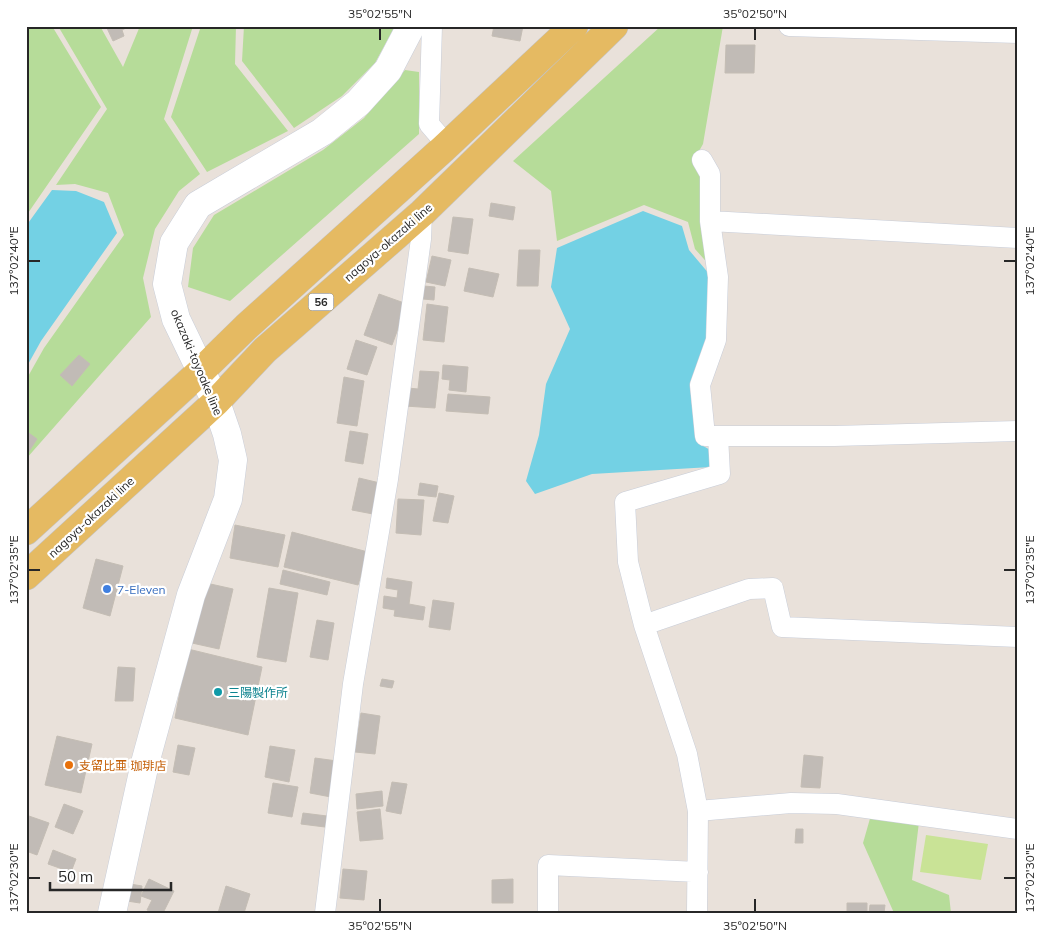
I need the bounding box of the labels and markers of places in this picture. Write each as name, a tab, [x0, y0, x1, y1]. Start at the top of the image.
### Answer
place label: 7-Eleven	[117, 582, 166, 597]
marker: 7-Eleven	[101, 583, 113, 595]
place label: 三陽製作所	[228, 685, 288, 700]
marker: 三陽製作所	[212, 686, 224, 698]
place label: 支留比亜 珈琲店	[79, 758, 166, 773]
marker: 支留比亜 珈琲店	[63, 759, 75, 771]

